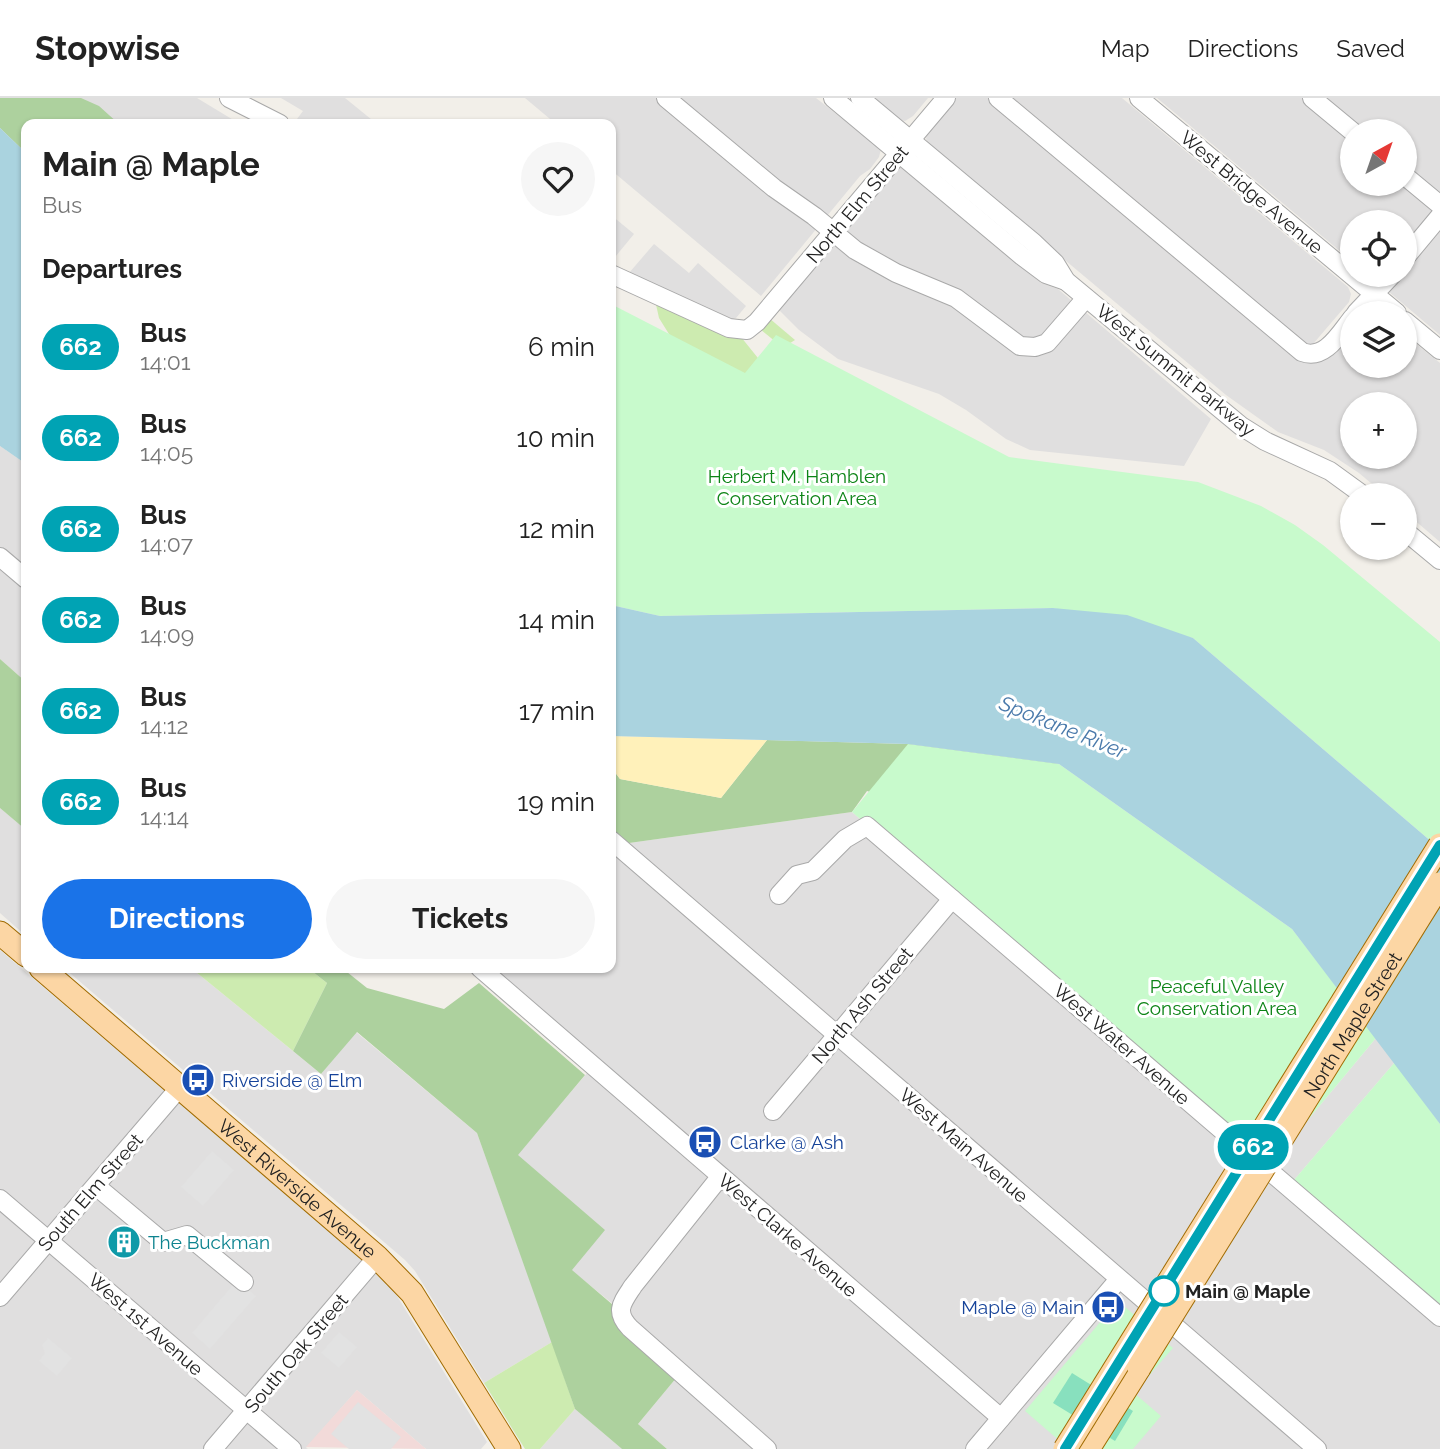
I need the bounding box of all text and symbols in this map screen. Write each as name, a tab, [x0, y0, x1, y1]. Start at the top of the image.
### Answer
text: Stopwise	[35, 29, 180, 68]
text: Map	[1101, 34, 1150, 63]
text: Directions	[1188, 34, 1298, 63]
text: Saved	[1336, 34, 1405, 63]
north arrow	[1340, 119, 1418, 196]
map controls	[1340, 119, 1417, 560]
street label: West Bridge Avenue	[1176, 126, 1328, 258]
street label: North Elm Street	[801, 140, 913, 267]
button: heart	[521, 142, 595, 216]
text: Main @ Maple	[42, 145, 260, 184]
text: Bus	[42, 191, 82, 218]
button: locate	[1340, 210, 1417, 287]
text: Departures	[42, 254, 182, 284]
street label: West Summit Parkway	[1092, 299, 1260, 441]
button: layers	[1340, 301, 1417, 378]
text: Bus	[140, 318, 187, 348]
text: 662	[59, 332, 102, 361]
text: 6 min	[528, 332, 595, 362]
text: 14:01	[140, 348, 191, 375]
button: +	[1340, 392, 1417, 469]
text: Bus	[140, 409, 187, 439]
text: 662	[59, 423, 102, 452]
text: 10 min	[517, 423, 595, 453]
text: 14:05	[140, 439, 193, 466]
park label: Herbert M. Hamblen Conservation Area	[708, 465, 886, 509]
button: −	[1340, 483, 1417, 560]
text: Bus	[140, 500, 187, 530]
text: 662	[59, 514, 102, 543]
text: 12 min	[519, 514, 595, 544]
text: 14:07	[140, 530, 193, 557]
text: Bus	[140, 591, 187, 621]
text: 662	[59, 605, 102, 634]
text: 14 min	[518, 605, 595, 635]
text: 14:09	[140, 621, 194, 648]
text: Bus	[140, 682, 187, 712]
water label: Spokane River	[995, 690, 1131, 764]
text: 662	[59, 696, 102, 725]
text: 17 min	[519, 696, 595, 726]
text: 14:12	[140, 712, 189, 739]
text: Bus	[140, 773, 187, 803]
text: 662	[59, 787, 102, 816]
text: 19 min	[517, 787, 595, 817]
text: 14:14	[140, 803, 189, 830]
button: Directions	[42, 879, 312, 959]
button: Tickets	[326, 879, 595, 959]
street label: North Ash Street	[807, 942, 917, 1067]
street label: North Maple Street	[1299, 948, 1406, 1102]
park label: Peaceful Valley Conservation Area	[1137, 975, 1297, 1019]
street label: West Water Avenue	[1049, 979, 1195, 1109]
bus stop icon: Riverside @ Elm	[179, 1061, 217, 1099]
place label: Riverside @ Elm	[222, 1069, 362, 1091]
street label: West Main Avenue	[895, 1083, 1033, 1207]
street label: West Riverside Avenue	[214, 1114, 381, 1262]
bus stop icon: Clarke @ Ash	[686, 1123, 724, 1161]
line badge: 662	[1213, 1124, 1293, 1170]
street label: South Elm Street	[33, 1128, 147, 1255]
place label: Clarke @ Ash	[730, 1131, 844, 1153]
text: 662	[1232, 1132, 1274, 1161]
street label: West Clarke Avenue	[714, 1169, 862, 1301]
building icon: The Buckman	[105, 1223, 143, 1261]
place label: The Buckman	[148, 1231, 270, 1253]
street label: West 1st Avenue	[84, 1268, 208, 1380]
marker: Main @ Maple	[1149, 1276, 1179, 1306]
place label: Main @ Maple	[1185, 1280, 1310, 1302]
bus stop icon: Maple @ Main	[1089, 1288, 1127, 1326]
street label: South Oak Street	[240, 1289, 353, 1417]
place label: Maple @ Main	[961, 1296, 1084, 1318]

